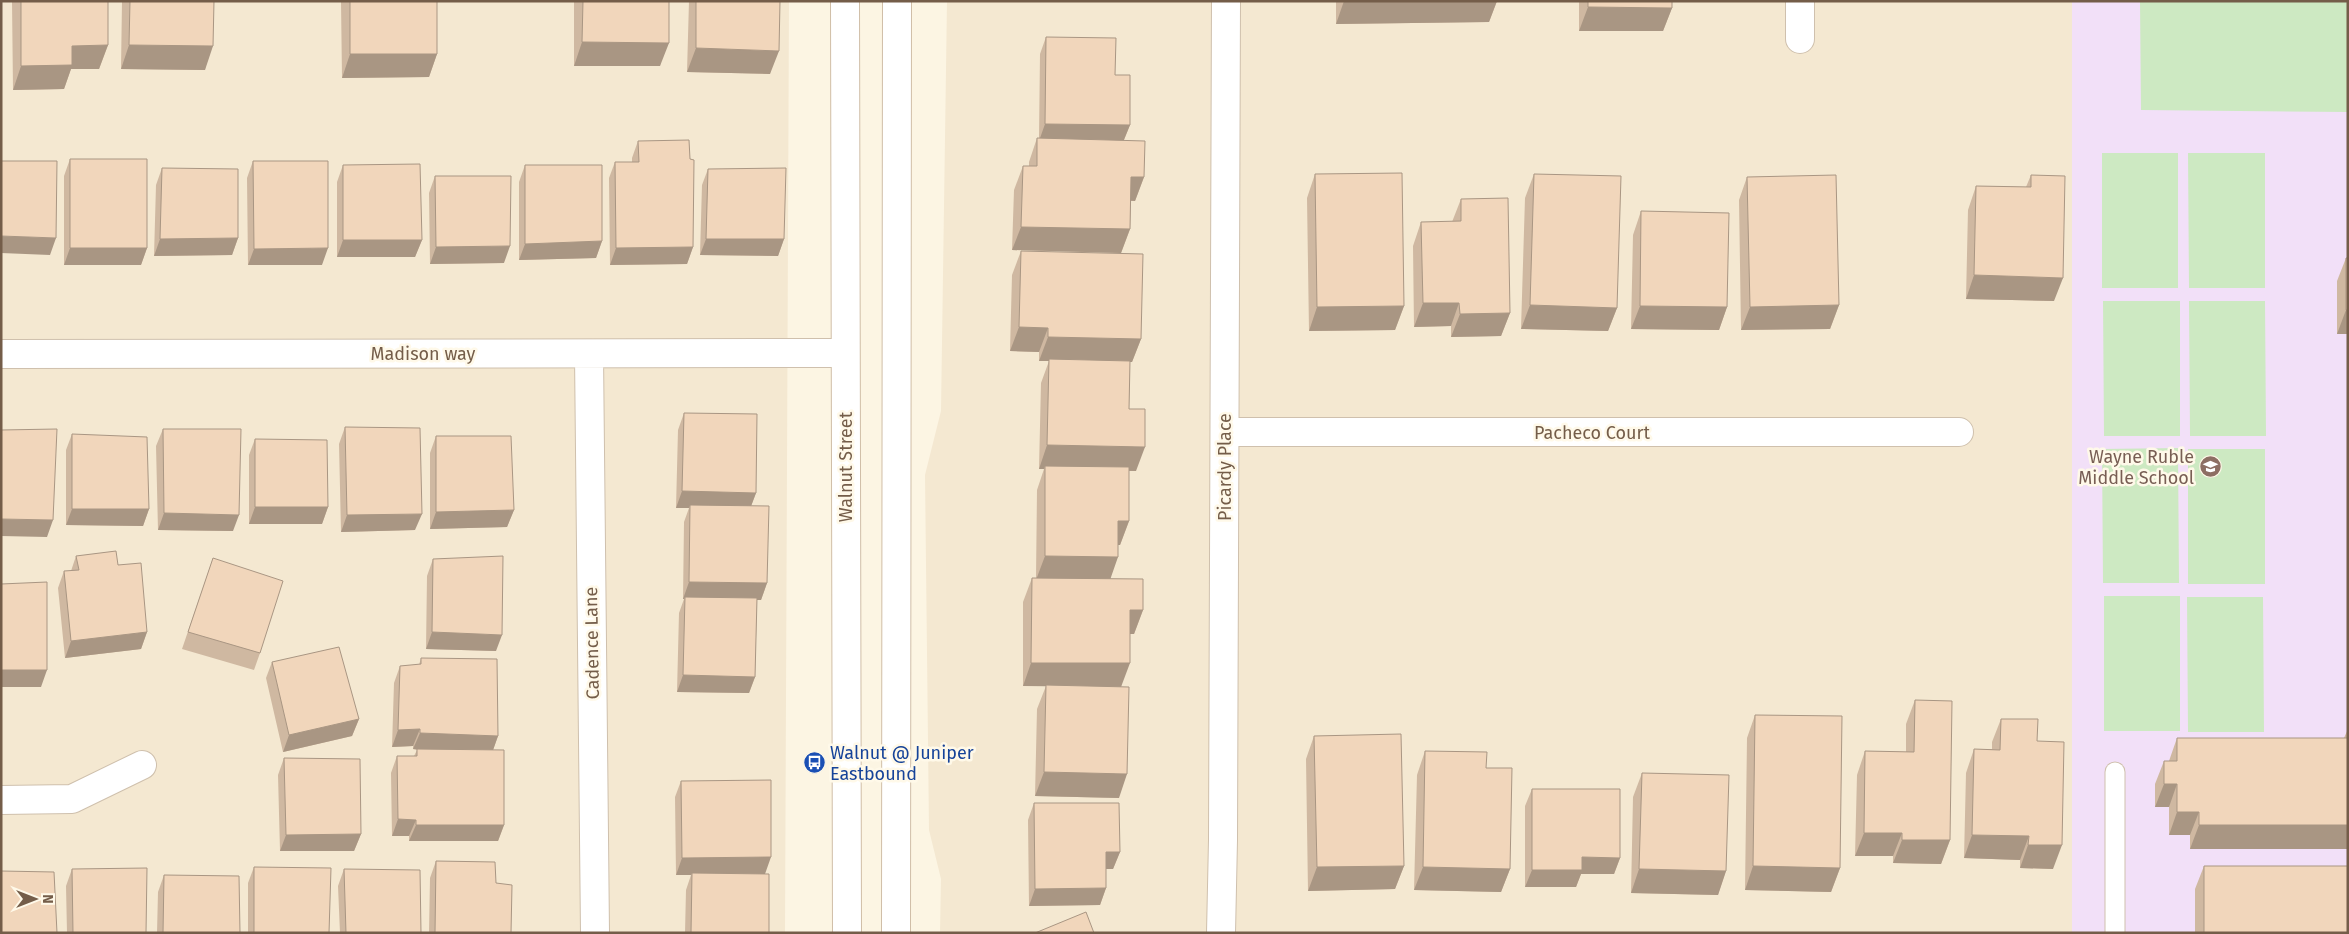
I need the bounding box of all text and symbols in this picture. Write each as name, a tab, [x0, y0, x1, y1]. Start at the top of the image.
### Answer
street label: Madison way	[371, 343, 476, 365]
street label: Walnut Street	[835, 411, 857, 522]
street label: Picardy Place	[1214, 413, 1236, 521]
street label: Pacheco Court	[1534, 422, 1650, 444]
place label: Wayne Ruble Middle School	[2078, 446, 2194, 489]
school or university icon: Wayne Ruble Middle School	[2198, 455, 2222, 479]
street label: Cadence Lane	[580, 587, 604, 699]
place label: Walnut @ Juniper Eastbound	[830, 742, 974, 785]
bus stop icon: Walnut @ Juniper Eastbound	[802, 751, 826, 775]
north arrow	[10, 874, 60, 924]
text: N	[39, 894, 56, 904]

